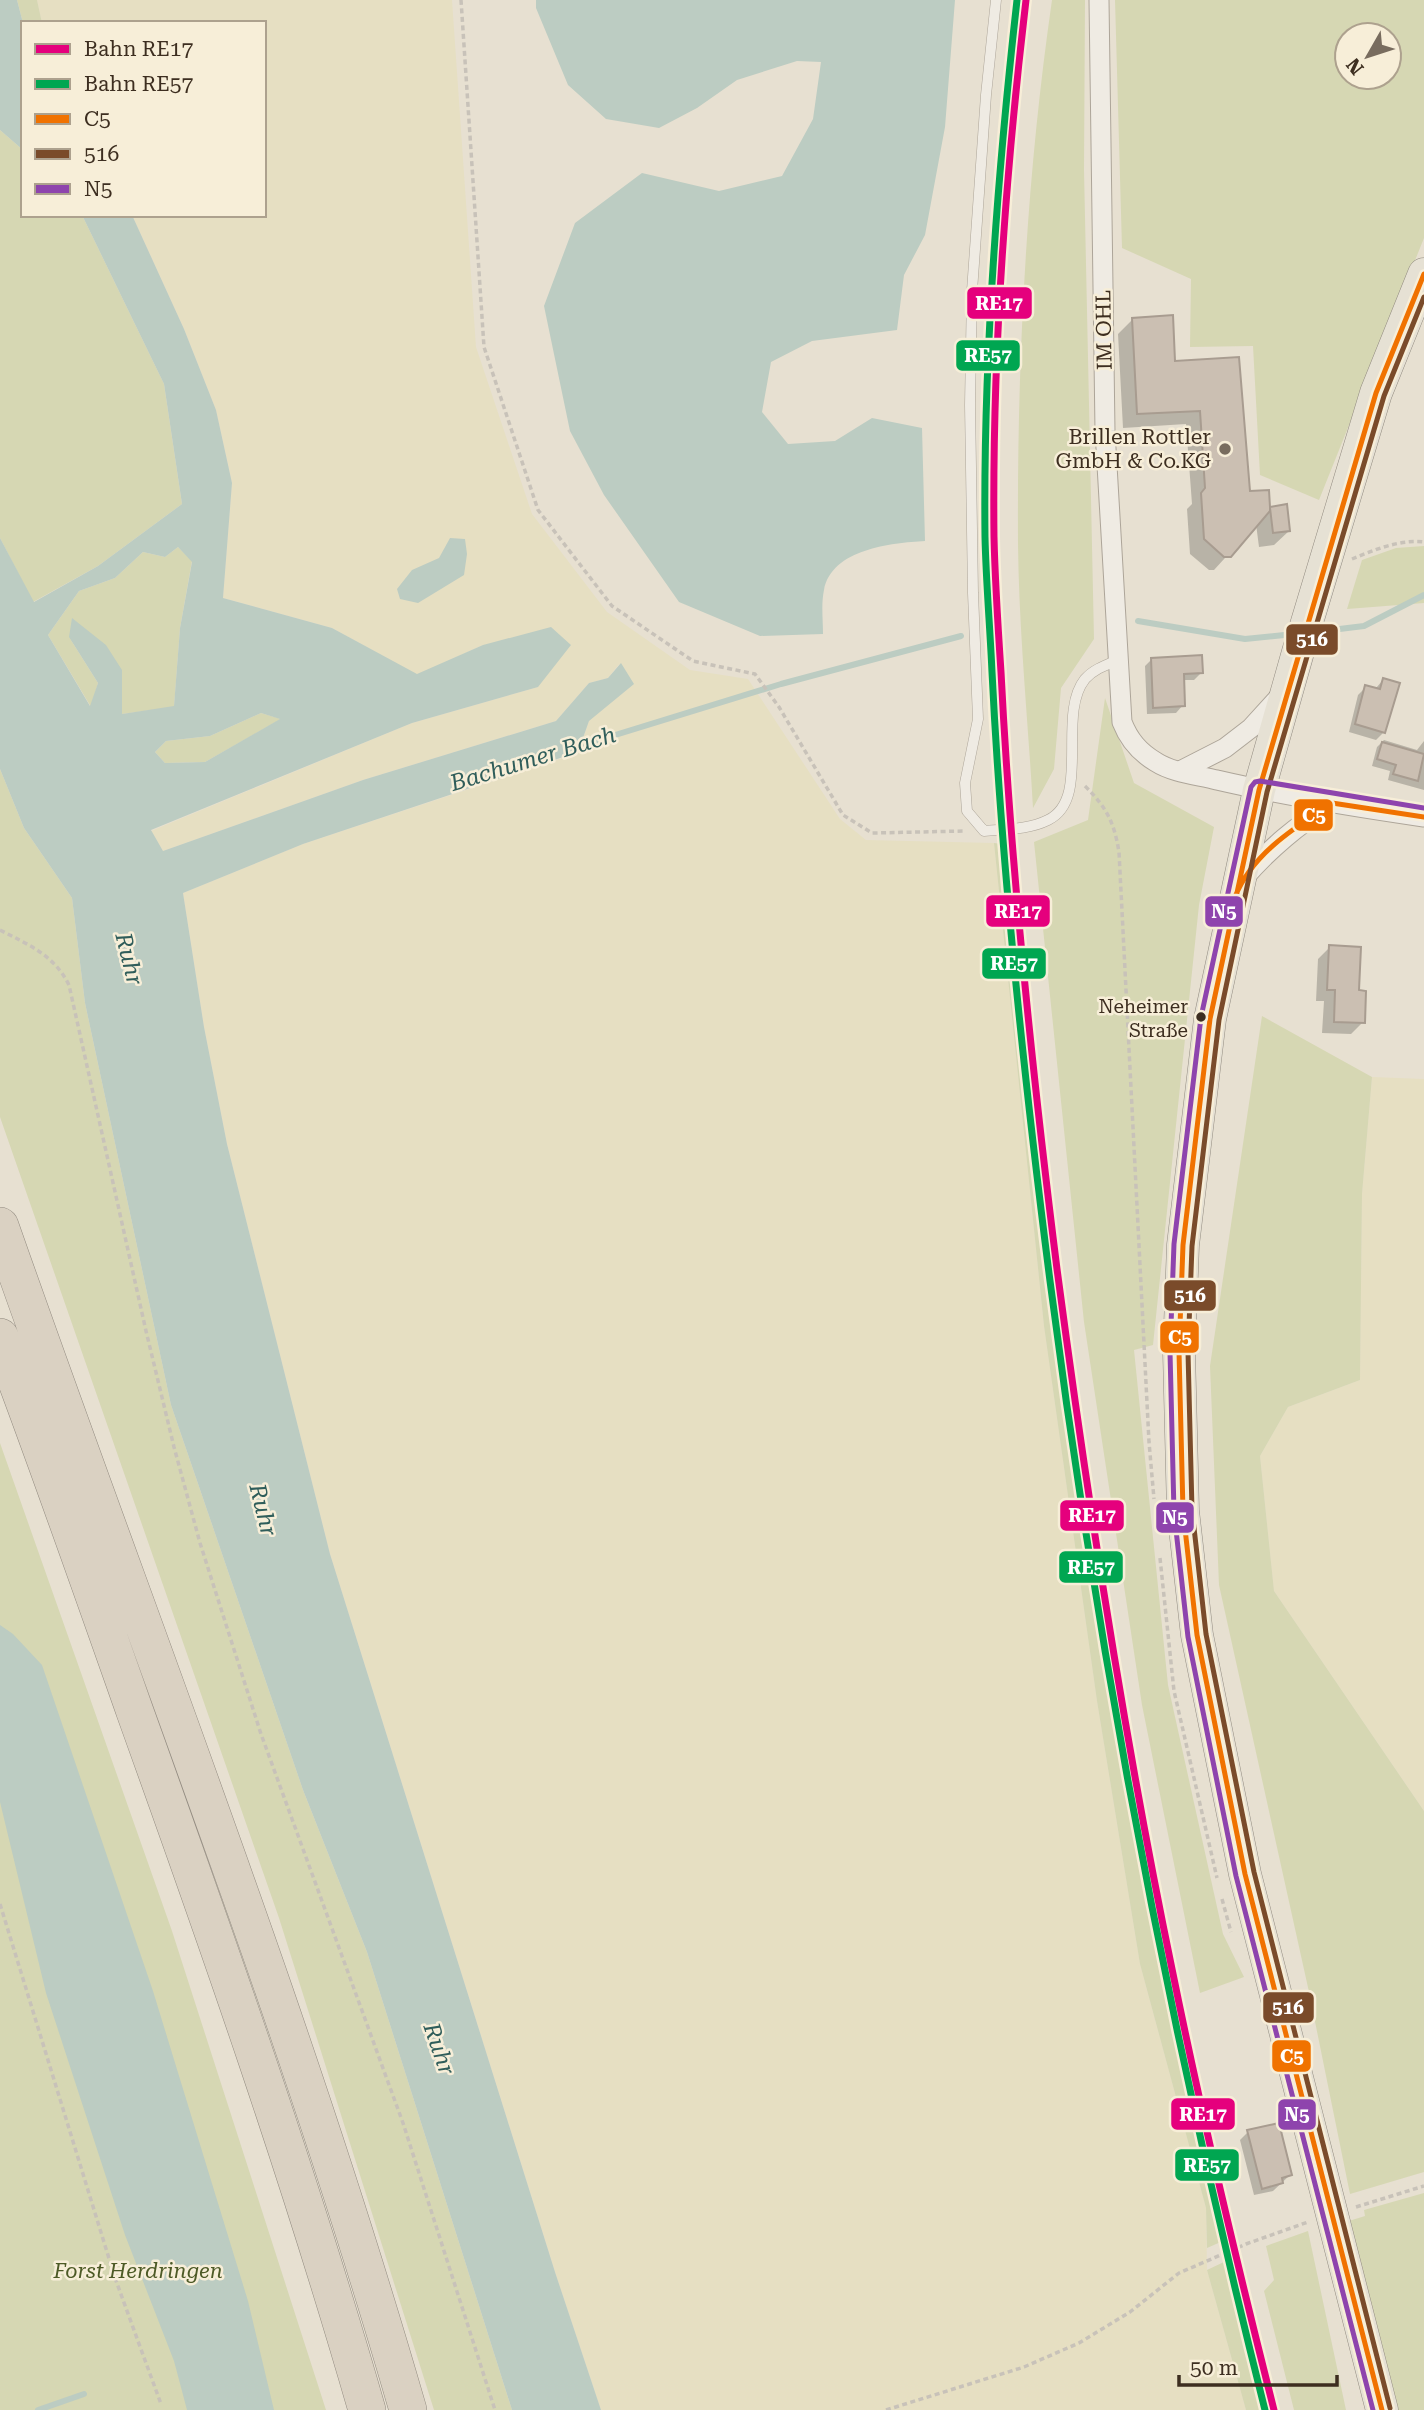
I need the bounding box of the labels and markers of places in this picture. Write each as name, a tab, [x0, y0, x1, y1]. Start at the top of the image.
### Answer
place label: Brillen Rottler GmbH & Co.KG	[1055, 425, 1211, 473]
marker: Brillen Rottler GmbH & Co.KG	[1217, 441, 1233, 457]
place label: Neheimer Straße	[1098, 995, 1188, 1042]
marker: Neheimer Straße	[1194, 1010, 1208, 1024]

